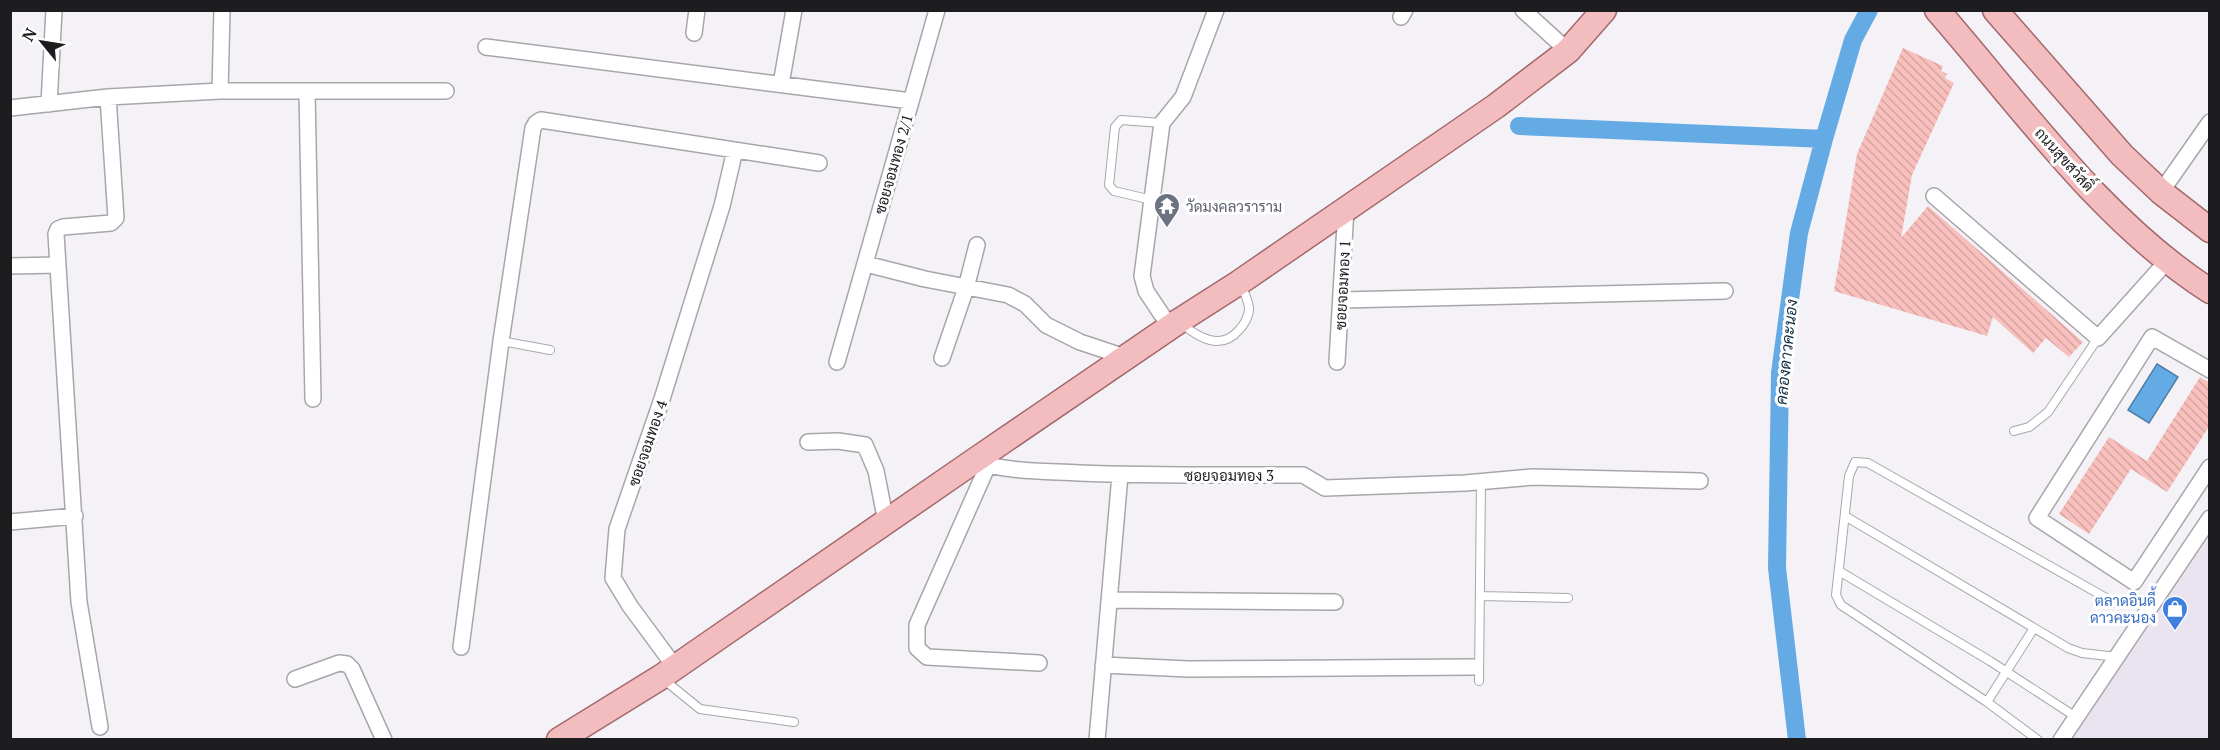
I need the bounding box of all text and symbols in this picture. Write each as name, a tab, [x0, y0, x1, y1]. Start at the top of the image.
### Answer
north arrow	[12, 12, 72, 72]
text: N	[16, 24, 42, 45]
street label: ซอยจอมทอง 2/1	[869, 112, 917, 216]
street label: ถนนสุขสวัสดิ์	[2030, 120, 2102, 197]
temple icon: วัดมงคลวราราม	[1152, 191, 1182, 229]
place label: วัดมงคลวราราม	[1186, 196, 1282, 216]
street label: ซอยจอมทอง 1	[1330, 239, 1354, 331]
water label: คลองดาวคะนอง	[1770, 298, 1802, 406]
street label: ซอยจอมทอง 4	[623, 397, 671, 489]
street label: ซอยจอมทอง 3	[1184, 465, 1274, 485]
place label: ตลาดอินดี้ ดาวคะนอง	[2090, 586, 2157, 627]
shop icon: ตลาดอินดี้ ดาวคะนอง	[2160, 594, 2190, 632]

